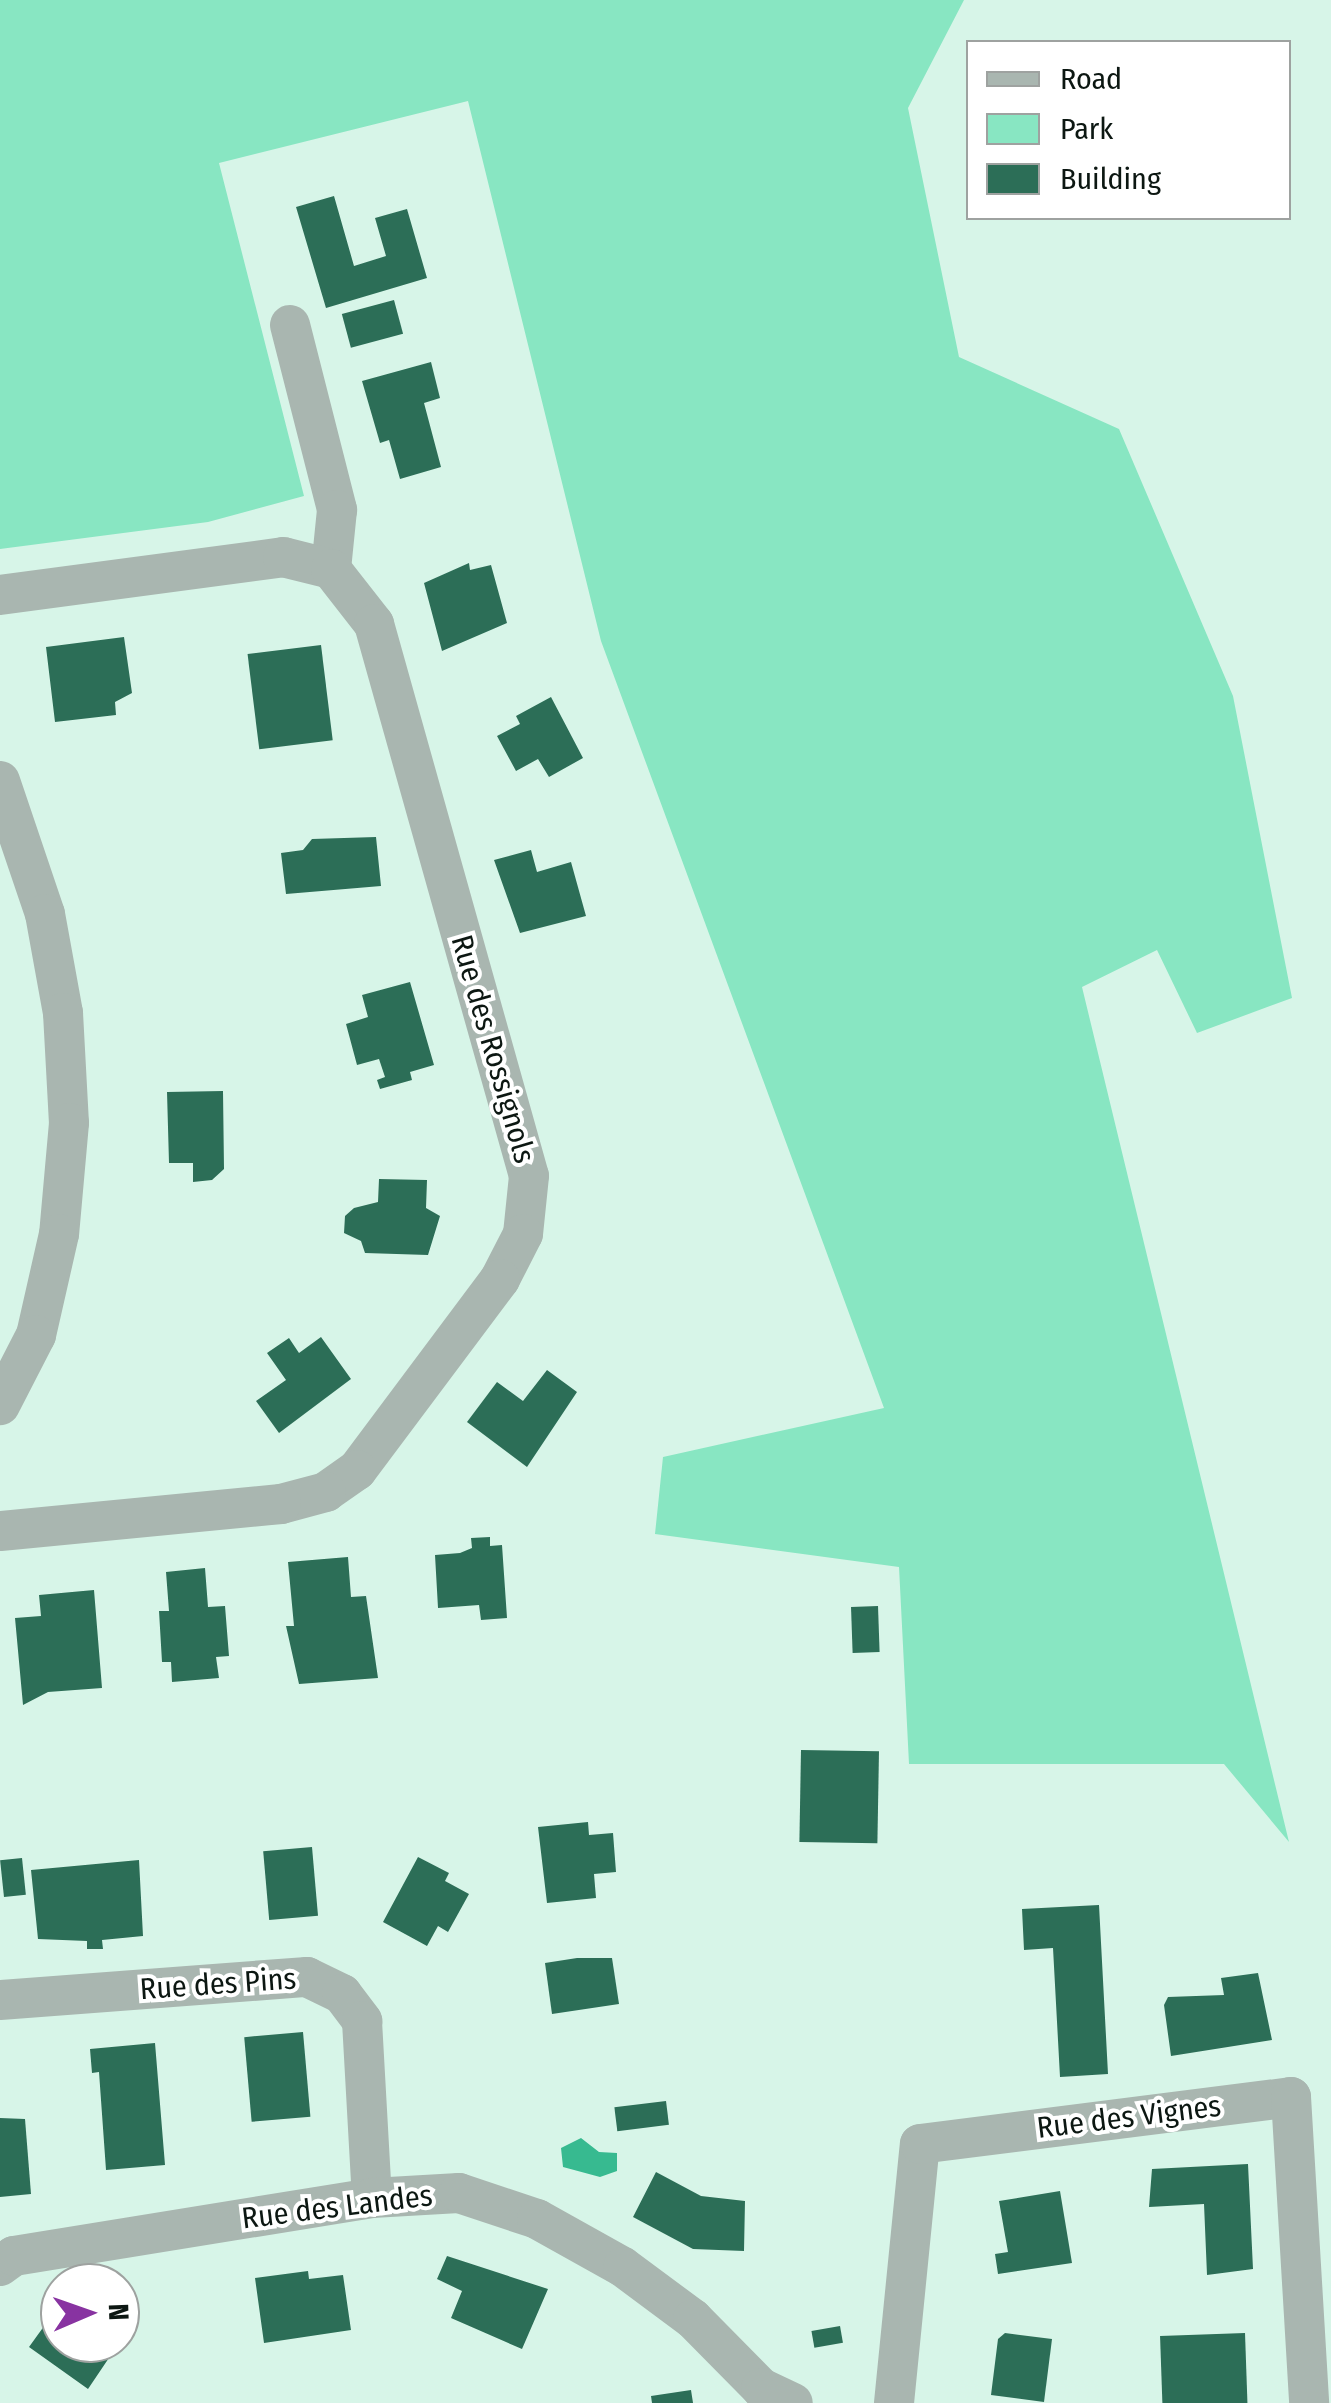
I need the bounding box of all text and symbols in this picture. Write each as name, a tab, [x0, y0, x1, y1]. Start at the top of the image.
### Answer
legend	[966, 40, 1291, 220]
text: Road	[1060, 61, 1122, 97]
text: Park	[1060, 111, 1113, 147]
text: Building	[1060, 161, 1161, 197]
street label: Rue des Rossignols	[443, 931, 543, 1167]
street label: Rue des Pins	[139, 1961, 297, 2007]
street label: Rue des Vignes	[1035, 2088, 1223, 2146]
street label: Rue des Landes	[240, 2177, 434, 2237]
north arrow	[40, 2263, 140, 2363]
text: N	[102, 2303, 135, 2321]

